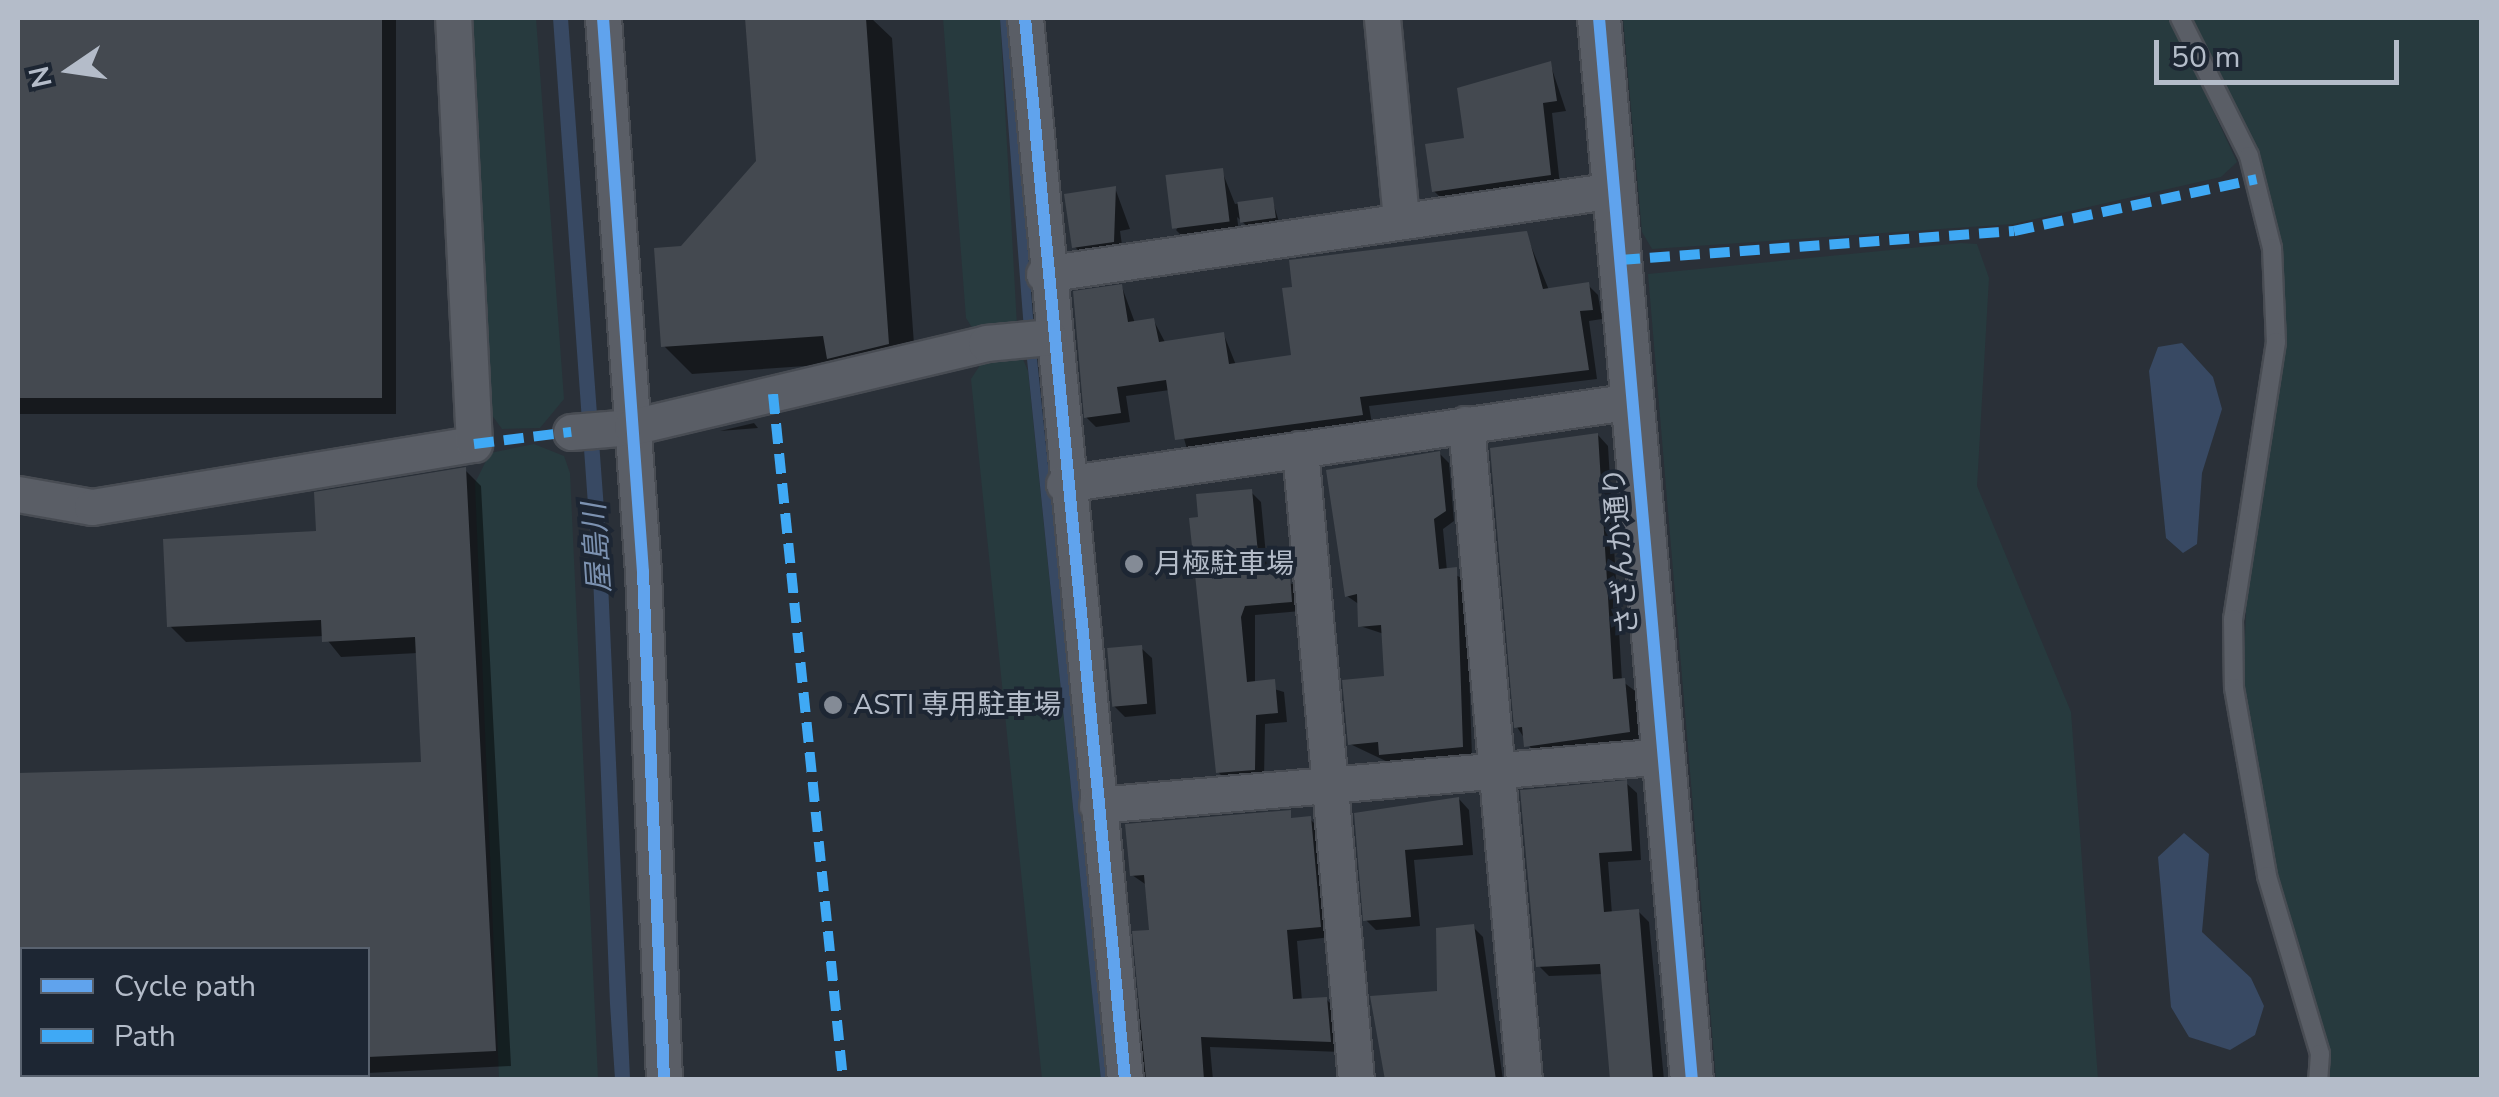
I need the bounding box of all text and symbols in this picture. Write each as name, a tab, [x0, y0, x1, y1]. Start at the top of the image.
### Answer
north arrow	[20, 20, 120, 120]
scale bar	[2159, 20, 2404, 82]
text: 50 m	[2171, 37, 2240, 78]
text: N	[20, 62, 62, 91]
street label: さざんか通り	[1597, 466, 1645, 636]
water label: 屋島川	[577, 502, 619, 594]
place label: 月極駐車場	[1154, 547, 1294, 581]
marker: 月極駐車場	[1123, 553, 1145, 575]
place label: ASTI 専用駐車場	[853, 688, 1061, 722]
marker: ASTI 専用駐車場	[822, 694, 844, 716]
legend	[20, 947, 370, 1077]
text: Cycle path	[114, 966, 256, 1007]
text: Path	[114, 1016, 176, 1057]

